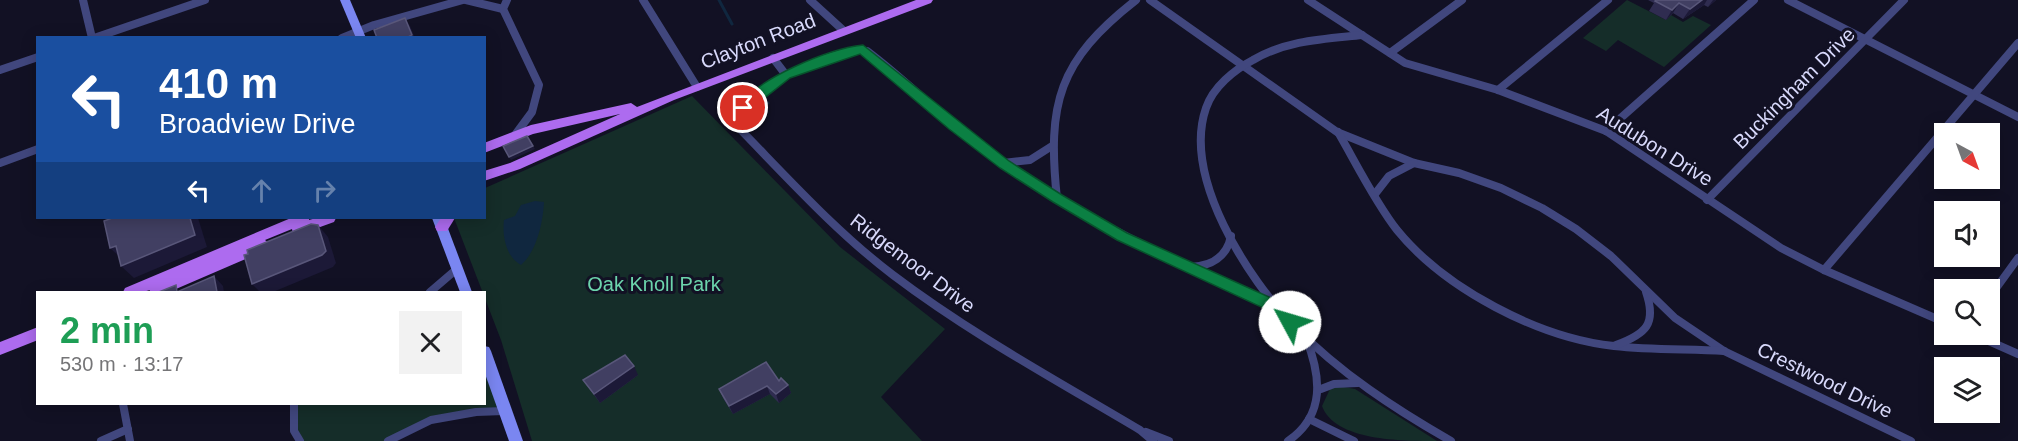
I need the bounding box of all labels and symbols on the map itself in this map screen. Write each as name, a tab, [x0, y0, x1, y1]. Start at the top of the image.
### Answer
street label: Clayton Road	[697, 9, 819, 73]
street label: Buckingham Drive	[1729, 23, 1859, 153]
pin	[717, 82, 768, 133]
street label: Audubon Drive	[1593, 102, 1717, 190]
north arrow	[1934, 123, 2000, 189]
street label: Ridgemoor Drive	[846, 209, 980, 317]
park label: Oak Knoll Park	[587, 273, 722, 295]
position arrow	[1258, 290, 1322, 354]
street label: Crestwood Drive	[1754, 338, 1896, 422]

